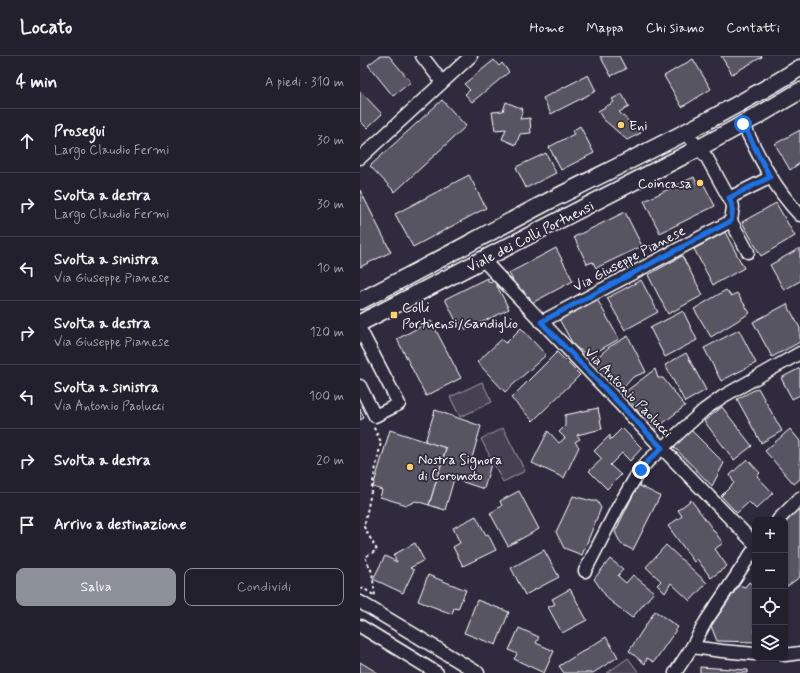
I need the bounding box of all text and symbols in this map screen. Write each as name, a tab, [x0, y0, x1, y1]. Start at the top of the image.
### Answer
text: Locato	[20, 15, 72, 40]
text: Home	[529, 19, 564, 37]
text: Mappa	[586, 19, 624, 37]
text: Chi siamo	[646, 19, 704, 37]
text: Contatti	[726, 19, 780, 37]
text: 4 min	[16, 71, 57, 93]
text: A piedi · 310 m	[265, 74, 344, 91]
route start	[734, 115, 752, 133]
place label: Eni	[629, 117, 648, 135]
marker: Eni	[616, 120, 626, 130]
text: Prosegui	[54, 122, 105, 142]
icon: ahead	[16, 130, 38, 152]
text: 30 m	[317, 132, 344, 149]
text: Largo Claudio Fermi	[54, 142, 169, 159]
place label: Coincasa	[638, 175, 692, 193]
marker: Coincasa	[695, 178, 705, 188]
text: Svolta a destra	[54, 186, 151, 206]
icon: right	[16, 194, 38, 216]
text: 30 m	[317, 196, 344, 213]
street label: Viale dei Colli Portuensi	[464, 197, 597, 277]
text: Largo Claudio Fermi	[54, 206, 169, 223]
street label: Via Giuseppe Pianese	[570, 222, 689, 296]
text: Svolta a sinistra	[54, 250, 159, 270]
icon: left	[16, 258, 38, 280]
text: 10 m	[317, 260, 344, 277]
text: Via Giuseppe Pianese	[54, 270, 170, 287]
place label: Colli Portuensi/Gandiglio	[402, 299, 518, 333]
marker: Colli Portuensi/Gandiglio	[389, 310, 399, 320]
text: Svolta a destra	[54, 314, 151, 334]
icon: right	[16, 322, 38, 344]
text: 120 m	[310, 324, 344, 341]
text: Via Giuseppe Pianese	[54, 334, 170, 351]
street label: Via Antonio Paolucci	[580, 344, 676, 442]
text: Svolta a sinistra	[54, 378, 159, 398]
icon: left	[16, 386, 38, 408]
text: 100 m	[309, 388, 344, 405]
text: Via Antonio Paolucci	[54, 398, 165, 415]
icon: right	[16, 450, 38, 472]
text: Svolta a destra	[54, 451, 151, 471]
place label: Nostra Signora di Coromoto	[418, 451, 503, 485]
text: 20 m	[316, 452, 344, 469]
route end	[632, 461, 650, 479]
marker: Nostra Signora di Coromoto	[405, 462, 415, 472]
icon: arrive	[16, 514, 38, 536]
text: Arrivo a destinazione	[54, 515, 187, 535]
map controls	[752, 517, 788, 661]
button: +	[752, 517, 788, 553]
button: −	[752, 553, 788, 589]
button: Salva	[16, 568, 176, 606]
button: Condividi	[184, 568, 344, 606]
button: locate	[752, 589, 788, 625]
button: layers	[752, 625, 788, 661]

